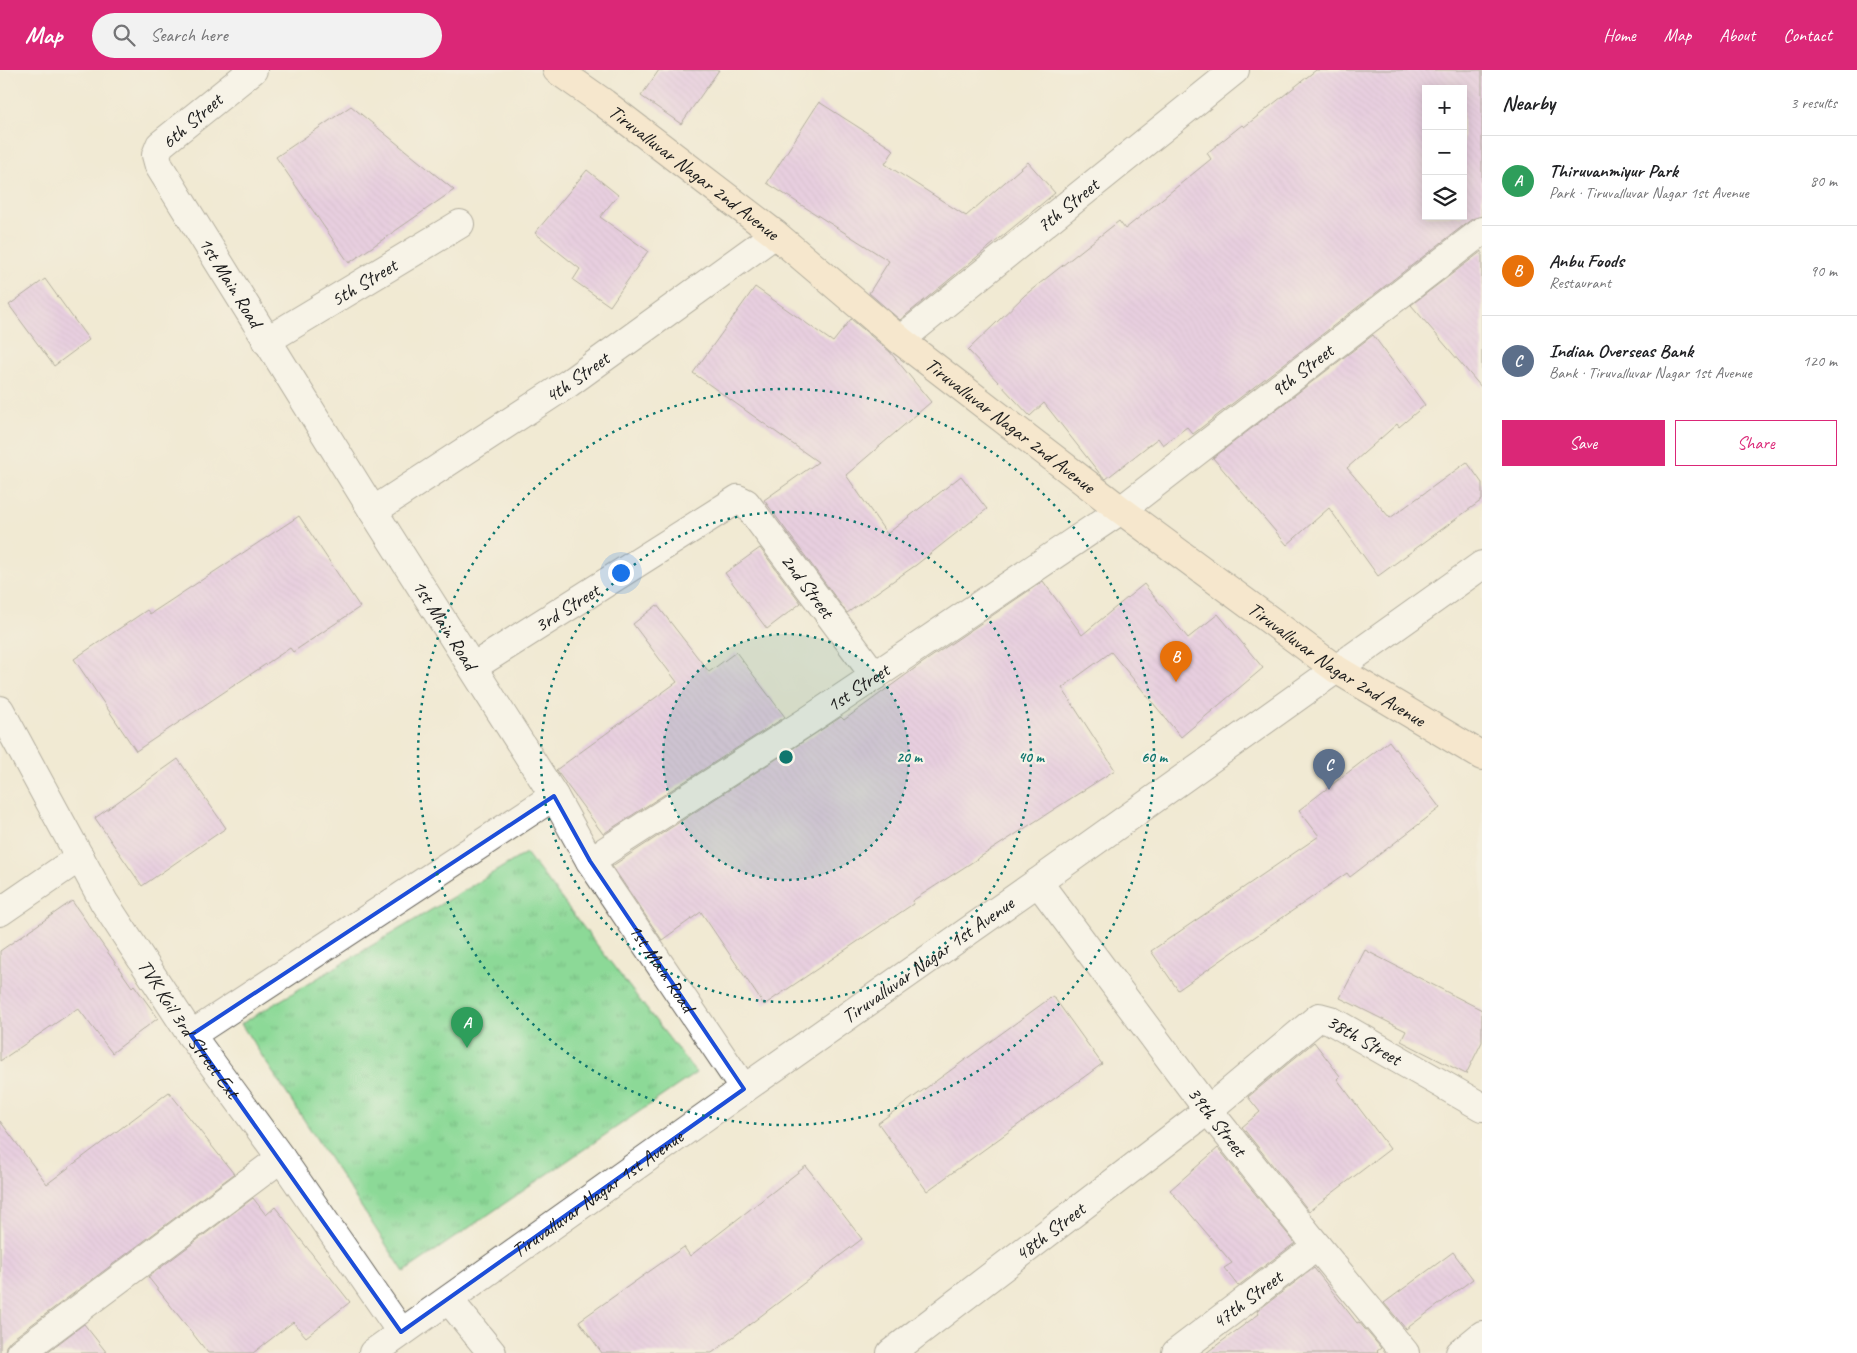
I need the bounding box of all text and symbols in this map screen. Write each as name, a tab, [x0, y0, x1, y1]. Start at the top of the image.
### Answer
search box	[92, 13, 442, 58]
text: Map	[25, 20, 62, 50]
icon: search	[110, 21, 138, 49]
text: Search here	[150, 23, 228, 47]
text: Home	[1603, 24, 1636, 46]
text: Map	[1664, 24, 1691, 46]
text: About	[1719, 24, 1755, 46]
text: Contact	[1783, 24, 1832, 46]
map controls	[1422, 85, 1467, 220]
button: +	[1422, 85, 1467, 130]
street label: 6th Street	[156, 86, 229, 154]
text: Nearby	[1502, 90, 1555, 116]
text: 3 results	[1790, 93, 1837, 113]
street label: Tiruvalluvar Nagar 2nd Avenue	[604, 99, 786, 246]
button: −	[1422, 130, 1467, 175]
text: Thiruvanmiyur Park	[1549, 159, 1678, 183]
street label: 7th Street	[1031, 171, 1105, 238]
text: A	[1514, 171, 1522, 191]
text: 80 m	[1810, 171, 1837, 191]
button: layers	[1422, 175, 1467, 220]
text: Park · Tiruvalluvar Nagar 1st Avenue	[1549, 183, 1749, 203]
street label: 1st Main Road	[193, 232, 270, 334]
text: Anbu Foods	[1549, 249, 1624, 273]
street label: 5th Street	[326, 251, 403, 312]
text: B	[1514, 261, 1522, 281]
text: 90 m	[1810, 261, 1837, 281]
text: Restaurant	[1549, 273, 1611, 293]
street label: 9th Street	[1265, 337, 1340, 402]
text: Indian Overseas Bank	[1549, 339, 1693, 363]
street label: 4th Street	[540, 344, 616, 408]
text: C	[1514, 351, 1522, 371]
text: 120 m	[1803, 351, 1837, 371]
street label: Tiruvalluvar Nagar 2nd Avenue	[920, 352, 1102, 499]
text: Bank · Tiruvalluvar Nagar 1st Avenue	[1549, 363, 1752, 383]
button: Save	[1502, 420, 1665, 466]
button: Share	[1675, 420, 1837, 466]
street label: 2nd Street	[776, 549, 841, 625]
your location	[608, 560, 634, 586]
street label: 1st Main Road	[407, 575, 485, 677]
street label: 3rd Street	[530, 576, 606, 637]
street label: Tiruvalluvar Nagar 2nd Avenue	[1243, 596, 1431, 733]
pin: B	[1160, 641, 1192, 682]
street label: 1st Street	[821, 656, 896, 717]
centre of rings	[777, 748, 795, 766]
text: 20 m	[896, 748, 923, 767]
text: 40 m	[1018, 748, 1045, 767]
text: 60 m	[1141, 748, 1168, 767]
pin: C	[1313, 749, 1345, 790]
street label: Tiruvalluvar Nagar 1st Avenue	[837, 890, 1020, 1029]
street label: 1st Main Road	[623, 918, 702, 1019]
street label: TVK Koil 3rd Street Ext	[132, 955, 247, 1105]
pin: A	[451, 1007, 483, 1048]
street label: 38th Street	[1322, 1008, 1408, 1072]
street label: 39th Street	[1182, 1081, 1254, 1163]
street label: Tiruvalluvar Nagar 1st Avenue	[506, 1123, 689, 1263]
street label: 48th Street	[1010, 1195, 1092, 1266]
street label: 47th Street	[1207, 1263, 1289, 1334]

